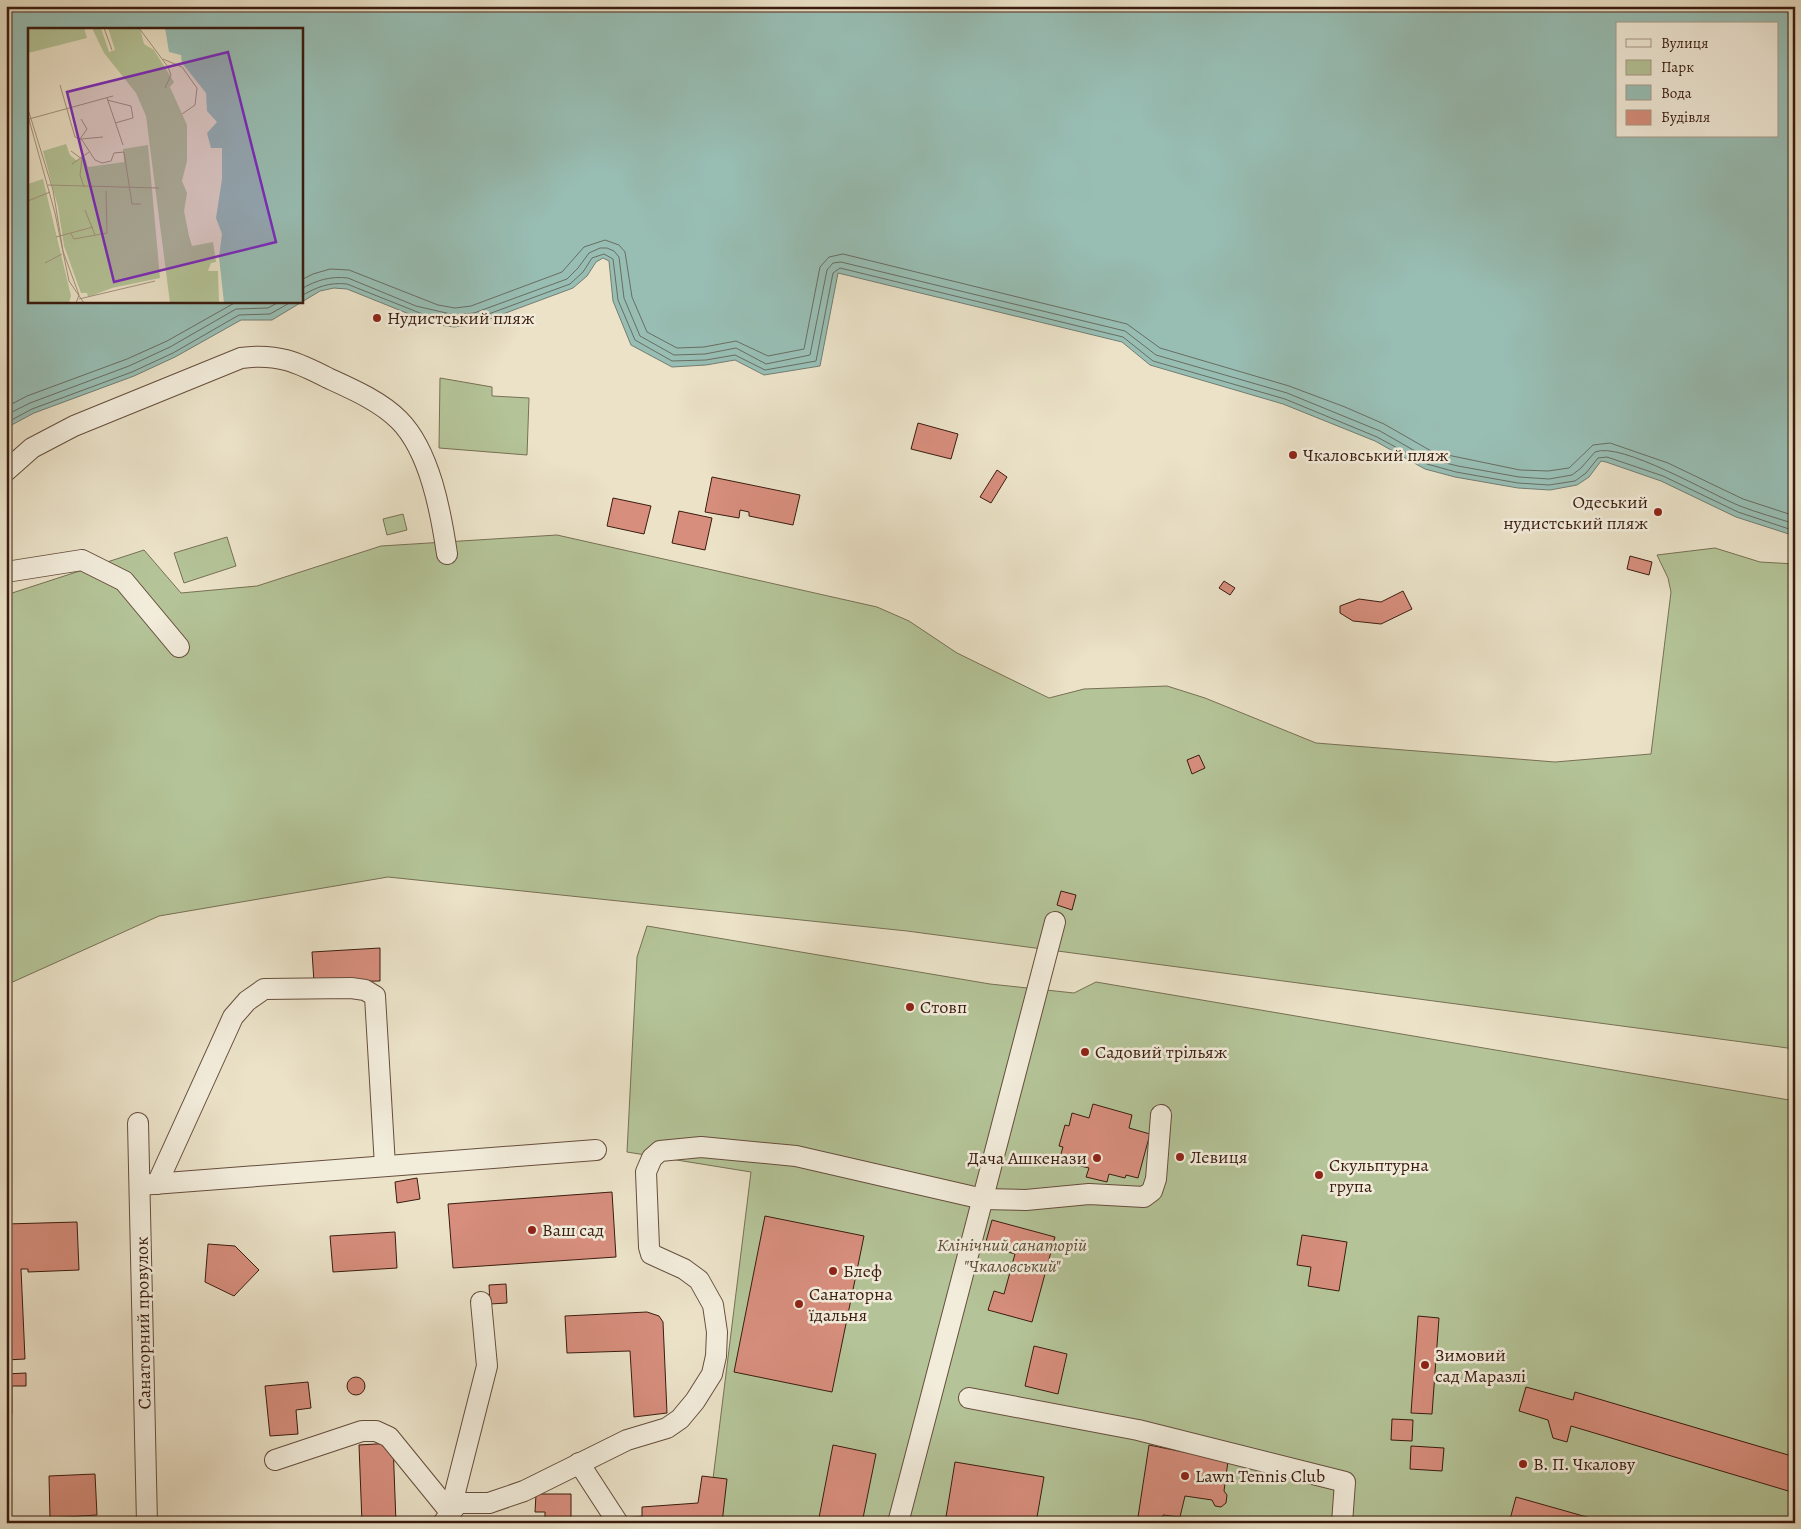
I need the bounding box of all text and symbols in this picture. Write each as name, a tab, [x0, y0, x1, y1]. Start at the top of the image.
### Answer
legend	[1616, 22, 1778, 138]
inset map	[28, 28, 302, 302]
text: Вулиця	[1661, 33, 1708, 53]
text: Парк	[1661, 57, 1694, 77]
text: Вода	[1661, 83, 1692, 103]
text: Будівля	[1661, 107, 1710, 127]
place label: Нудистський пляж	[387, 306, 535, 330]
marker: Нудистський пляж	[371, 312, 383, 324]
place label: Чкаловський пляж	[1303, 443, 1449, 467]
marker: Чкаловський пляж	[1287, 449, 1299, 461]
place label: Одеський нудистський пляж	[1503, 490, 1648, 535]
marker: Одеський нудистський пляж	[1652, 506, 1664, 518]
place label: Стовп	[920, 995, 967, 1019]
marker: Стовп	[904, 1001, 916, 1013]
place label: Садовий трільяж	[1095, 1040, 1228, 1064]
marker: Садовий трільяж	[1079, 1046, 1091, 1058]
place label: Левиця	[1190, 1145, 1247, 1169]
place label: Дача Ашкенази	[968, 1146, 1087, 1170]
marker: Левиця	[1174, 1151, 1186, 1163]
marker: Дача Ашкенази	[1091, 1152, 1103, 1164]
place label: Скульптурна група	[1329, 1153, 1430, 1198]
marker: Скульптурна група	[1313, 1169, 1325, 1181]
place label: Ваш сад	[542, 1218, 604, 1242]
marker: Ваш сад	[526, 1224, 538, 1236]
park label: Клінічний санаторій "Чкаловський"	[937, 1233, 1087, 1278]
street label: Санаторний провулок	[129, 1236, 157, 1410]
place label: Блеф	[843, 1259, 882, 1283]
marker: Блеф	[827, 1265, 839, 1277]
place label: Санаторна їдальня	[809, 1282, 893, 1327]
marker: Санаторна їдальня	[793, 1298, 805, 1310]
place label: Зимовий сад Маразлі	[1435, 1343, 1526, 1388]
marker: Зимовий сад Маразлі	[1419, 1359, 1431, 1371]
place label: В. П. Чкалову	[1533, 1452, 1636, 1476]
marker: В. П. Чкалову	[1517, 1458, 1529, 1470]
place label: Lawn Tennis Club	[1195, 1464, 1325, 1488]
marker: Lawn Tennis Club	[1179, 1470, 1191, 1482]

